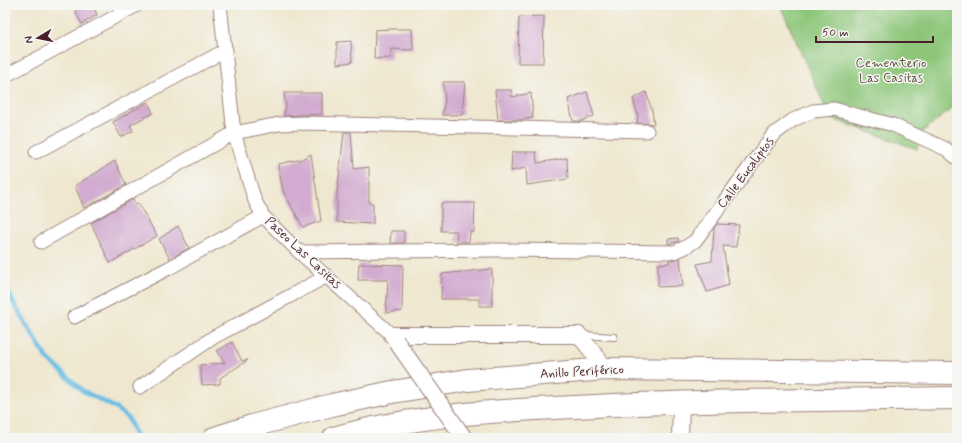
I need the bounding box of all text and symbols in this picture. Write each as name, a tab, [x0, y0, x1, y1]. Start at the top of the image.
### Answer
north arrow	[18, 18, 58, 58]
scale bar	[816, 18, 933, 44]
text: 50 m	[822, 25, 849, 41]
text: N	[22, 35, 37, 44]
park label: Cementerio Las Casitas	[856, 55, 926, 87]
street label: Calle Eucaliptos	[714, 134, 778, 212]
street label: Paseo Las Casitas	[261, 213, 345, 293]
street label: Anillo Periférico	[540, 361, 624, 383]

